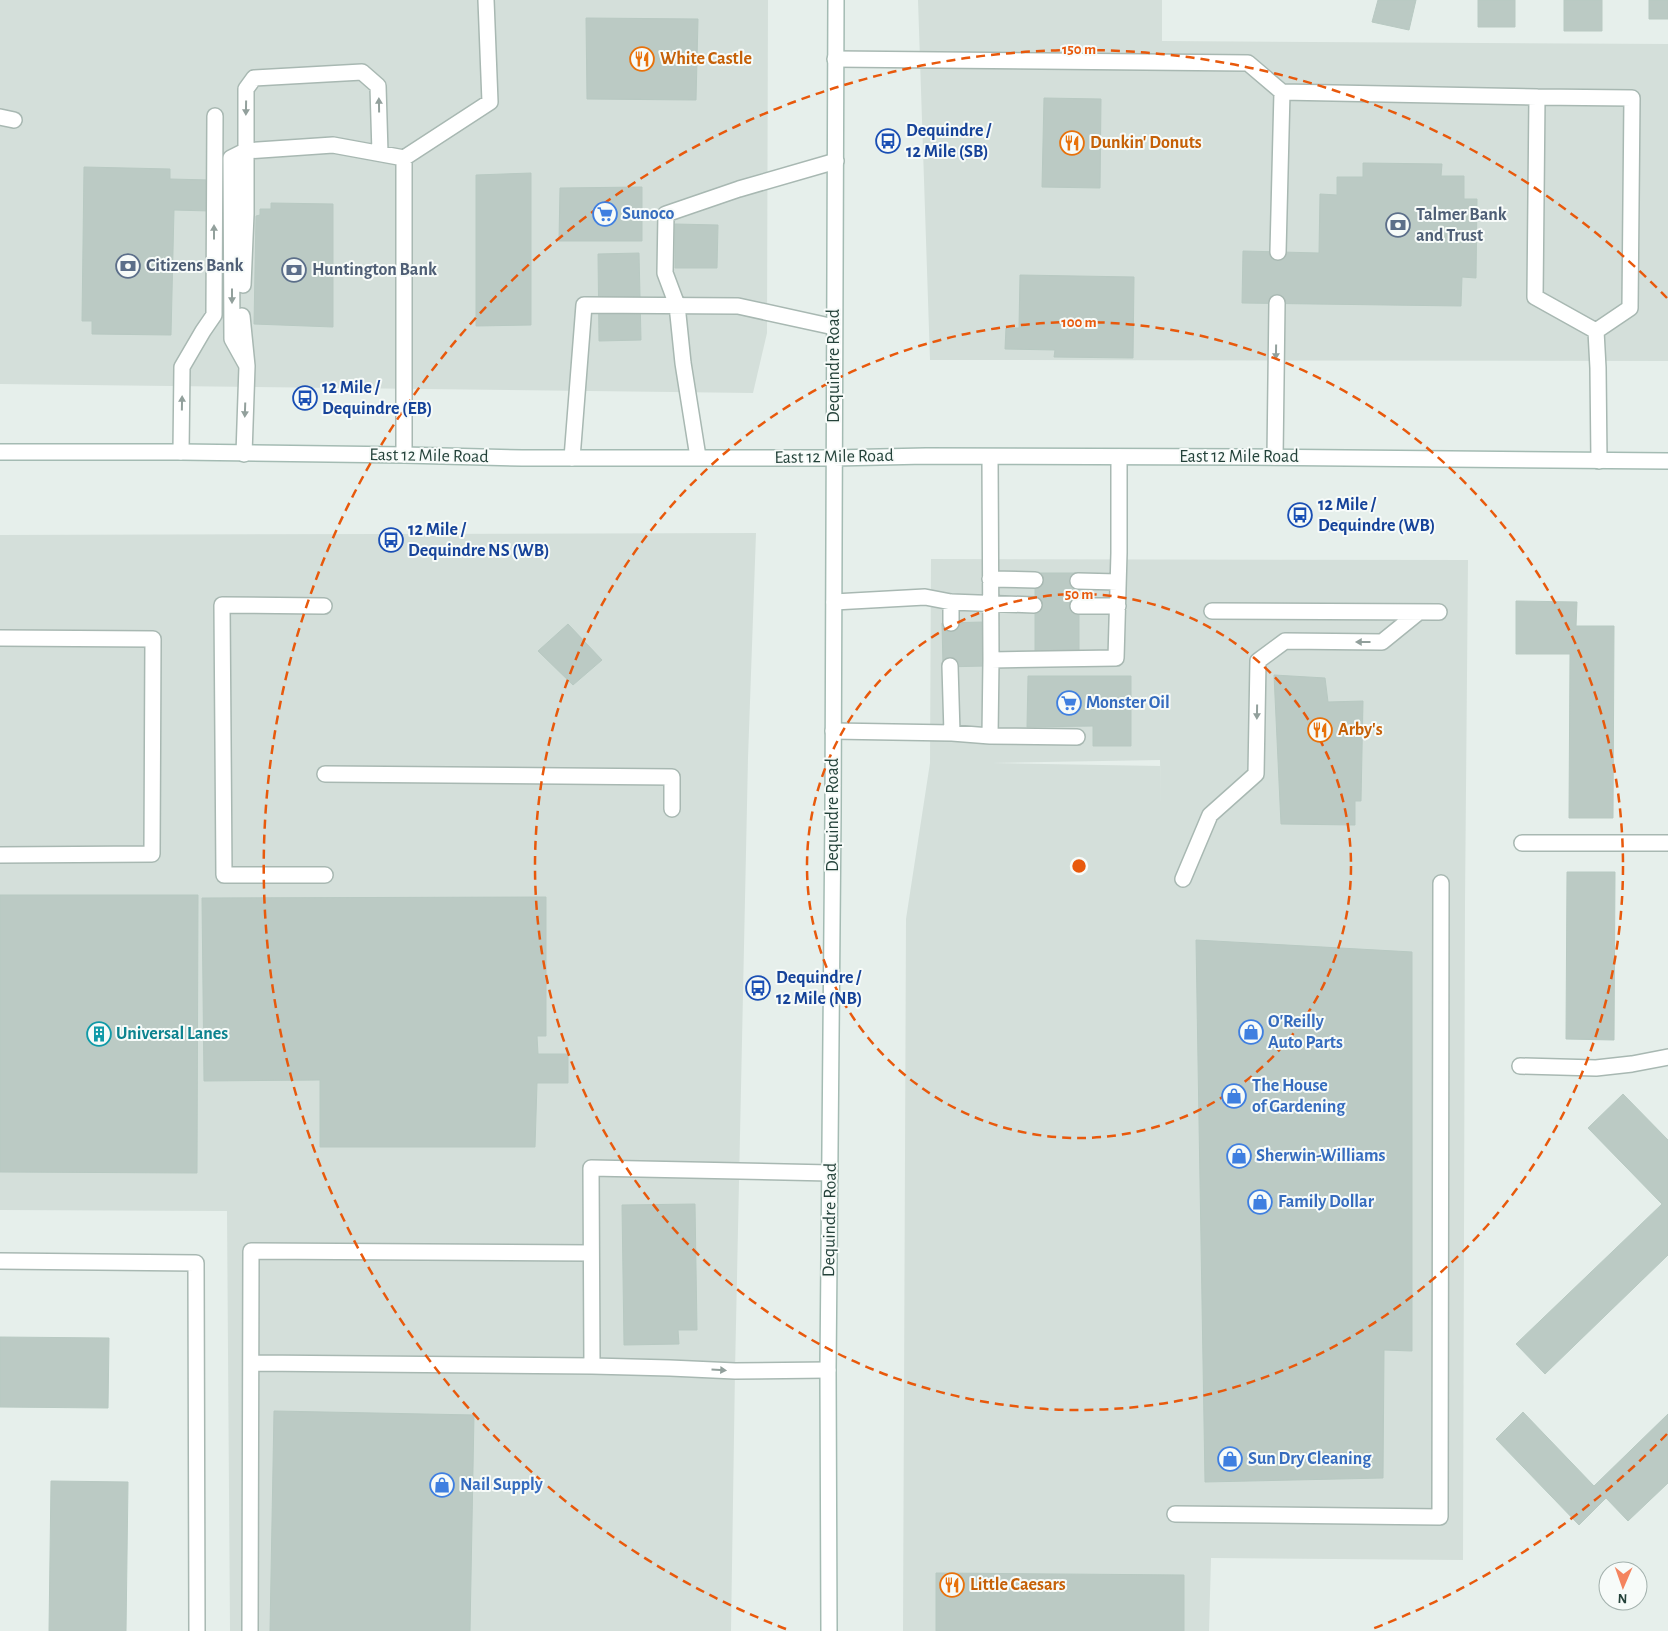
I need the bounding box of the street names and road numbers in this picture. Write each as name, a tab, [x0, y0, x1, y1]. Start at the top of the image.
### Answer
street label: Dequindre Road	[825, 309, 843, 423]
street label: East 12 Mile Road	[369, 446, 489, 466]
street label: East 12 Mile Road	[774, 447, 894, 467]
street label: East 12 Mile Road	[1179, 448, 1299, 466]
street label: Dequindre Road	[824, 758, 842, 872]
street label: Dequindre Road	[820, 1163, 840, 1277]

